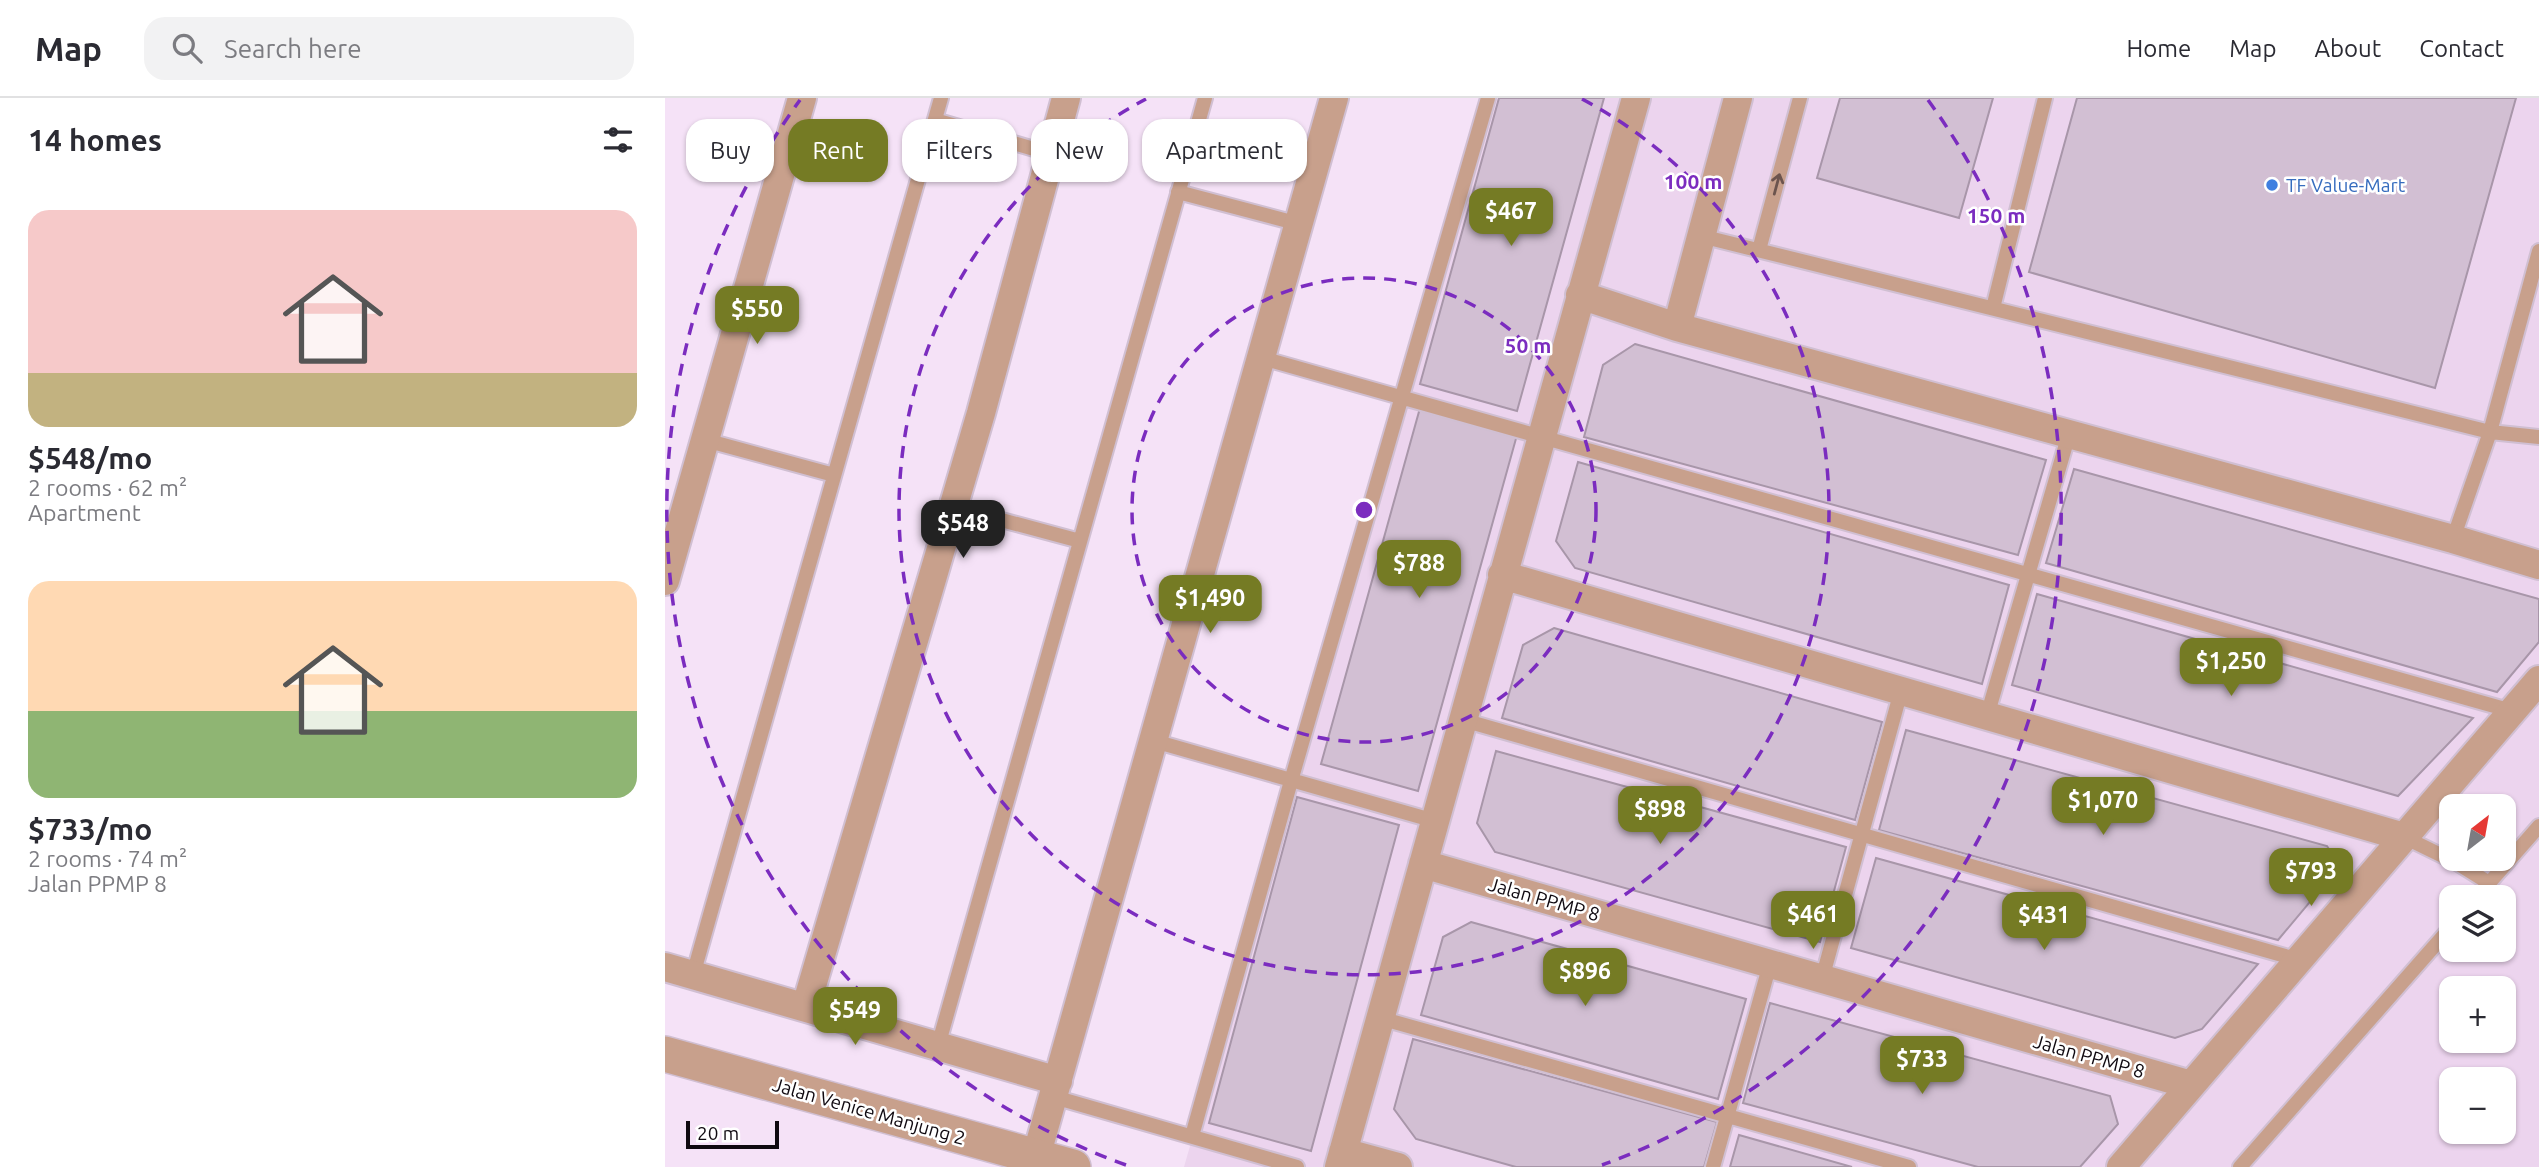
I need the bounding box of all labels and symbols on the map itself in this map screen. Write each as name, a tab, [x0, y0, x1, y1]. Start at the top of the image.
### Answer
text: 100 m	[1664, 169, 1722, 193]
one-way arrow	[1771, 174, 1784, 196]
place label: TF Value-Mart	[2286, 174, 2406, 196]
marker: TF Value-Mart	[2264, 177, 2280, 193]
pin: $467	[1470, 188, 1552, 248]
text: 150 m	[1967, 203, 2025, 227]
pin: $550	[716, 286, 798, 346]
text: 50 m	[1505, 333, 1551, 357]
centre of rings	[1352, 498, 1376, 522]
pin: $548	[922, 500, 1004, 560]
pin: $788	[1378, 540, 1460, 600]
pin: $1,490	[1153, 575, 1267, 635]
pin: $1,250	[2174, 638, 2288, 698]
pin: $1,070	[2046, 778, 2160, 837]
pin: $898	[1619, 786, 1701, 846]
north arrow	[2439, 794, 2517, 872]
pin: $793	[2270, 848, 2352, 908]
street label: Jalan PPMP 8	[1486, 873, 1602, 925]
pin: $461	[1772, 892, 1854, 951]
pin: $431	[2003, 892, 2085, 952]
pin: $896	[1544, 948, 1626, 1008]
pin: $549	[814, 988, 896, 1047]
street label: Jalan PPMP 8	[2031, 1030, 2147, 1082]
pin: $733	[1881, 1037, 1963, 1096]
street label: Jalan Venice Manjung 2	[770, 1073, 968, 1149]
scale bar	[686, 1118, 779, 1150]

